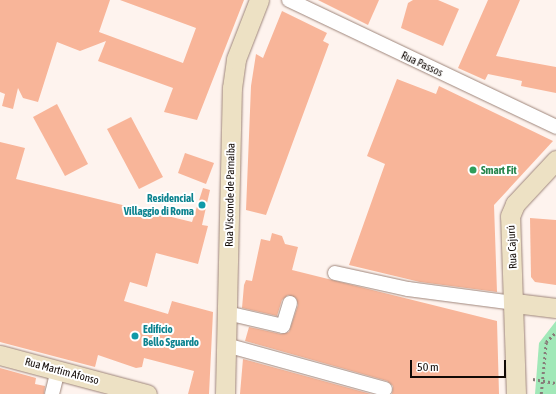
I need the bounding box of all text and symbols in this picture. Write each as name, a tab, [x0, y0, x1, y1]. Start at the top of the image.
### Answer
street label: Rua Passos	[399, 49, 445, 79]
street label: Rua Visconde de Parnaíba	[222, 143, 238, 247]
place label: Smart Fit	[481, 163, 517, 177]
marker: Smart Fit	[468, 165, 478, 175]
place label: Residencial Villaggio di Roma	[124, 192, 194, 218]
marker: Residencial Villaggio di Roma	[197, 200, 207, 210]
street label: Rua Cajurú	[504, 225, 520, 269]
place label: Edifício Bello Sguardo	[143, 323, 199, 349]
marker: Edifício Bello Sguardo	[130, 331, 140, 341]
scale bar	[412, 352, 508, 378]
street label: Rua Martim Afonso	[24, 355, 100, 387]
text: 50 m	[417, 360, 439, 374]

